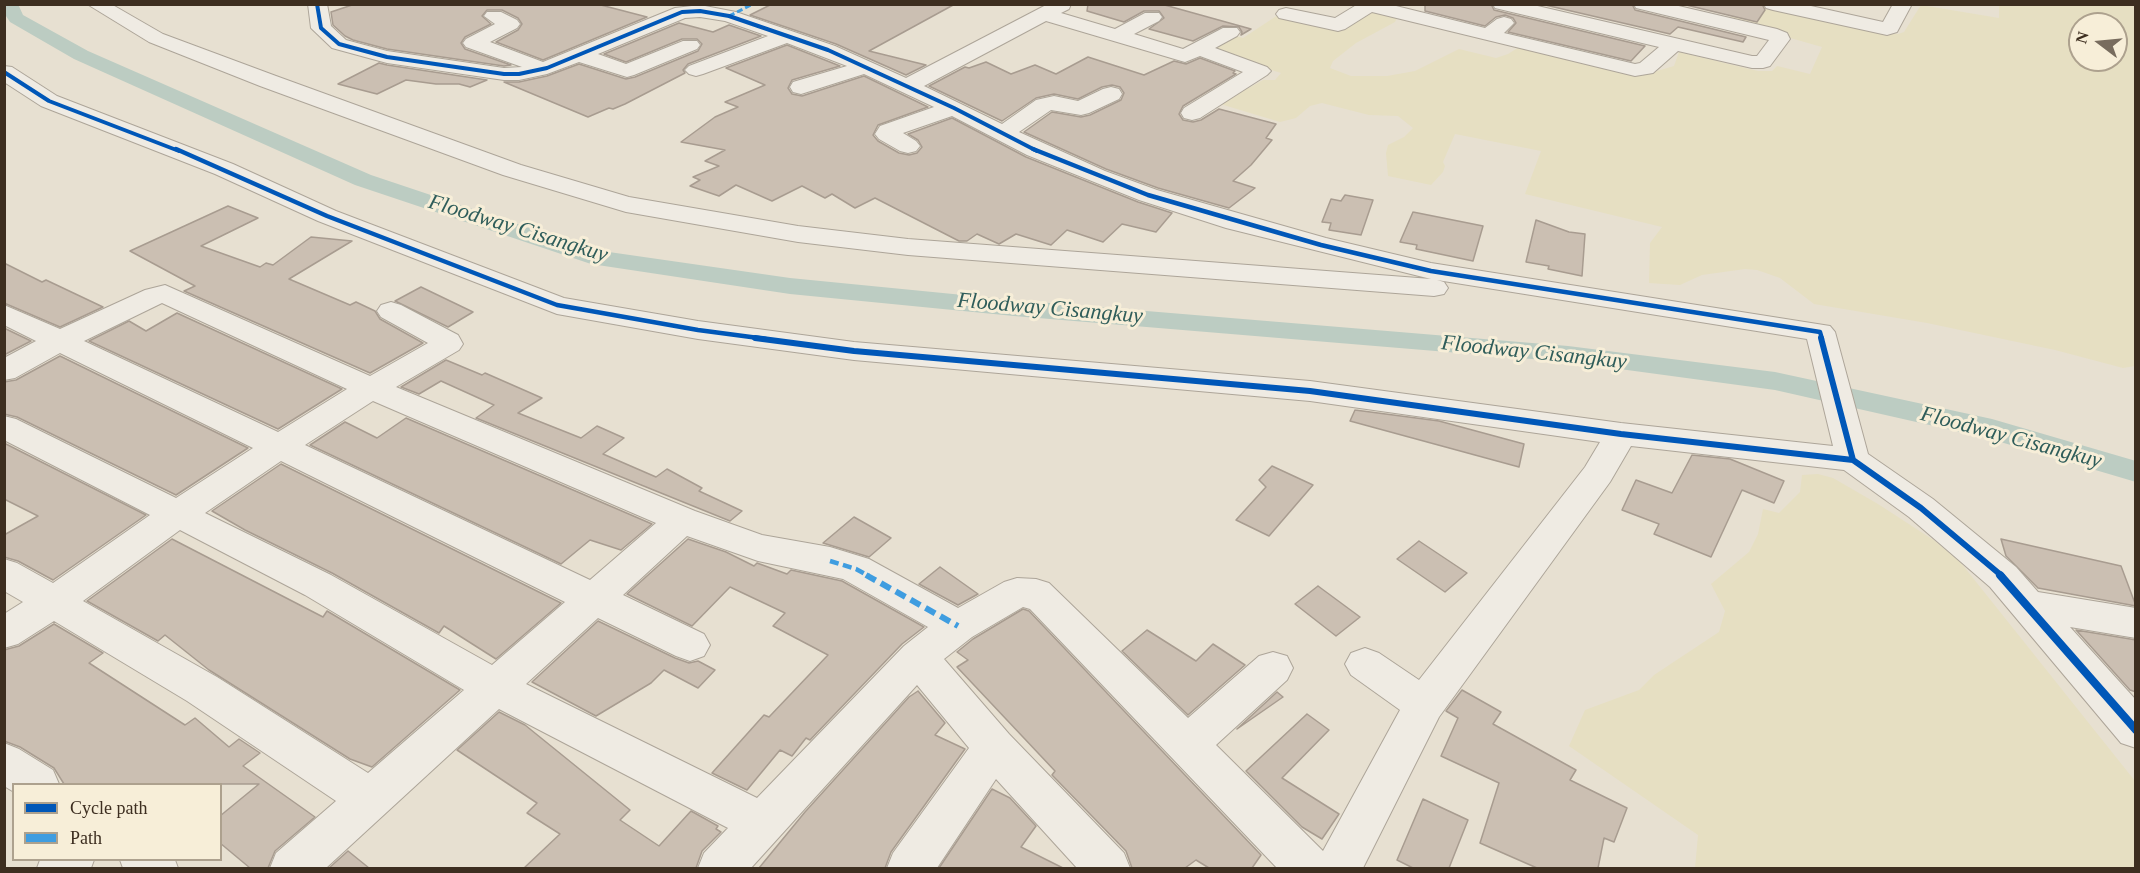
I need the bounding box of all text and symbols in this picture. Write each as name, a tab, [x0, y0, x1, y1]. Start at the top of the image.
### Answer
north arrow	[2068, 12, 2128, 72]
text: N	[2072, 30, 2092, 45]
water label: Floodway Cisangkuy	[425, 189, 611, 269]
water label: Floodway Cisangkuy	[956, 288, 1144, 330]
water label: Floodway Cisangkuy	[1440, 330, 1628, 376]
water label: Floodway Cisangkuy	[1918, 401, 2104, 475]
legend	[12, 783, 222, 861]
text: Cycle path	[70, 798, 147, 818]
text: Path	[70, 828, 102, 848]

